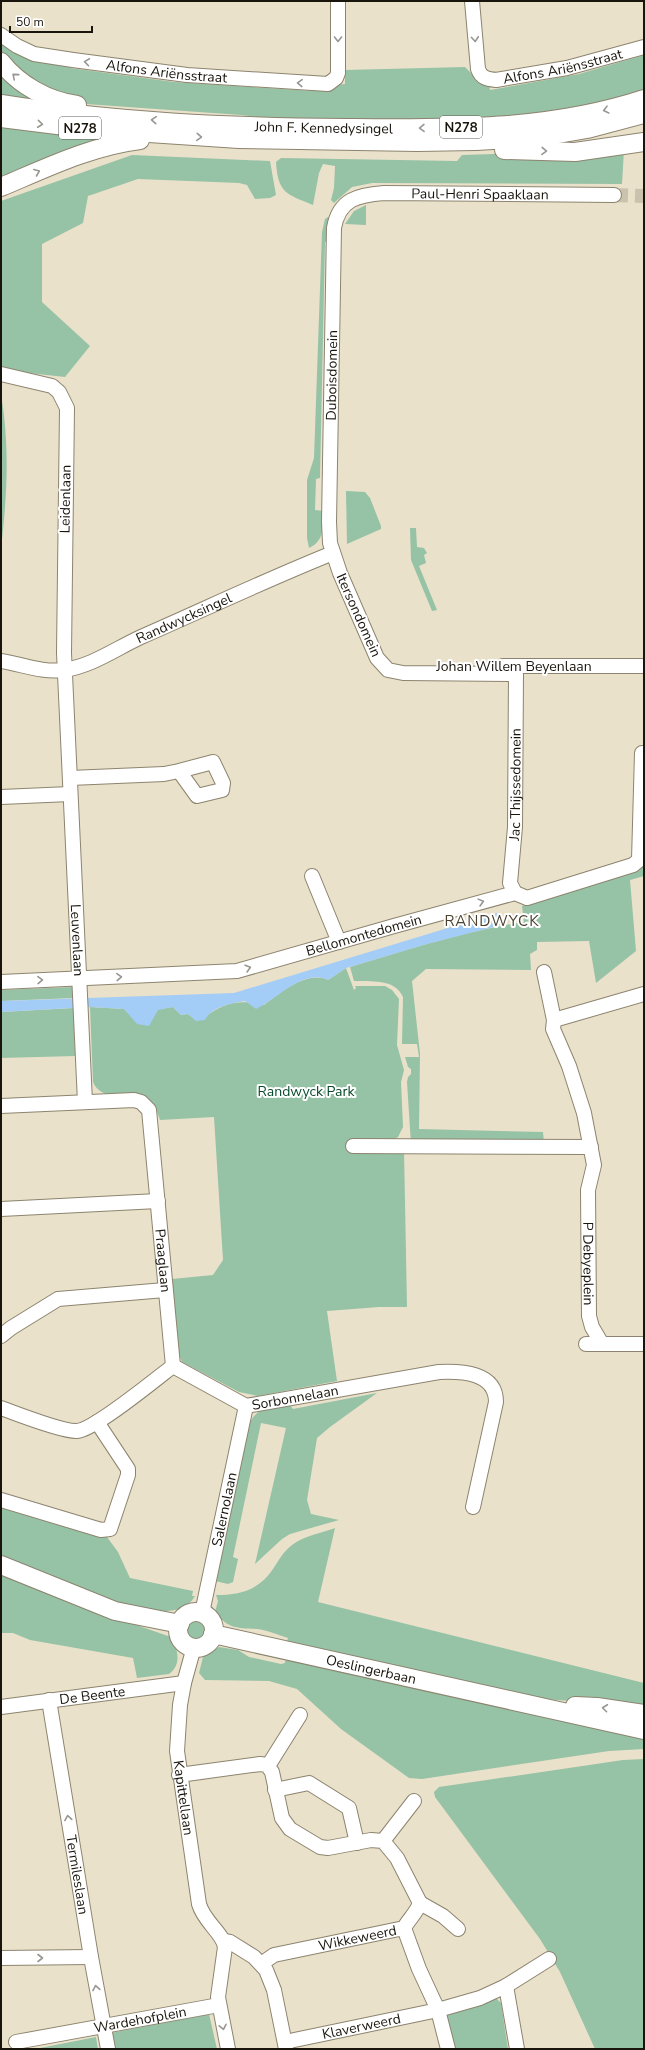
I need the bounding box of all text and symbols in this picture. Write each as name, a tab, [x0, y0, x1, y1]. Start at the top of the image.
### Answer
scale bar	[10, 8, 92, 34]
text: 50 m	[16, 14, 44, 30]
one-way arrow	[334, 36, 342, 42]
one-way arrow	[470, 36, 479, 42]
street label: Alfons Ariënsstraat	[502, 44, 625, 89]
street label: Alfons Ariënsstraat	[105, 55, 228, 88]
one-way arrow	[84, 58, 90, 67]
one-way arrow	[12, 74, 20, 81]
one-way arrow	[297, 78, 303, 87]
one-way arrow	[603, 105, 610, 114]
one-way arrow	[151, 115, 157, 124]
road number: N278	[440, 116, 482, 138]
road number: N278	[59, 117, 101, 139]
street label: John F. Kennedysingel	[253, 117, 394, 138]
one-way arrow	[37, 119, 43, 128]
one-way arrow	[419, 124, 425, 132]
one-way arrow	[196, 132, 202, 141]
one-way arrow	[541, 147, 547, 156]
one-way arrow	[33, 169, 41, 177]
street label: Paul-Henri Spaaklaan	[411, 184, 549, 204]
street label: Duboisdomein	[322, 330, 342, 421]
street label: Leidenlaan	[55, 464, 76, 534]
street label: Itersondomein	[332, 570, 385, 660]
street label: Randwycksingel	[133, 588, 236, 648]
street label: Johan Willem Beyenlaan	[435, 657, 592, 676]
street label: Jac Thijssedomein	[505, 728, 526, 843]
one-way arrow	[477, 898, 484, 907]
street label: Leuvenlaan	[66, 904, 88, 977]
street label: Bellomontedomein	[304, 910, 424, 961]
district label: RANDWYCK	[444, 911, 540, 931]
one-way arrow	[245, 964, 252, 973]
one-way arrow	[116, 972, 122, 981]
one-way arrow	[37, 976, 43, 985]
park label: Randwyck Park	[257, 1082, 356, 1101]
street label: P Debyeplein	[578, 1222, 598, 1306]
street label: Praaglaan	[150, 1228, 175, 1293]
street label: Sorbonnelaan	[250, 1381, 340, 1415]
street label: Salernolaan	[207, 1471, 242, 1548]
street label: Oeslingerbaan	[324, 1650, 418, 1689]
street label: De Beente	[58, 1682, 126, 1709]
one-way arrow	[602, 1704, 608, 1713]
street label: Kapittellaan	[168, 1759, 198, 1837]
one-way arrow	[64, 1815, 73, 1821]
street label: Termileslaan	[61, 1834, 93, 1916]
street label: Wikkeweerd	[317, 1921, 398, 1956]
one-way arrow	[37, 1954, 43, 1962]
one-way arrow	[92, 1985, 101, 1991]
street label: Wardehofplein	[92, 2002, 188, 2038]
street label: Klaverweerd	[320, 2009, 403, 2044]
one-way arrow	[219, 2024, 227, 2030]

